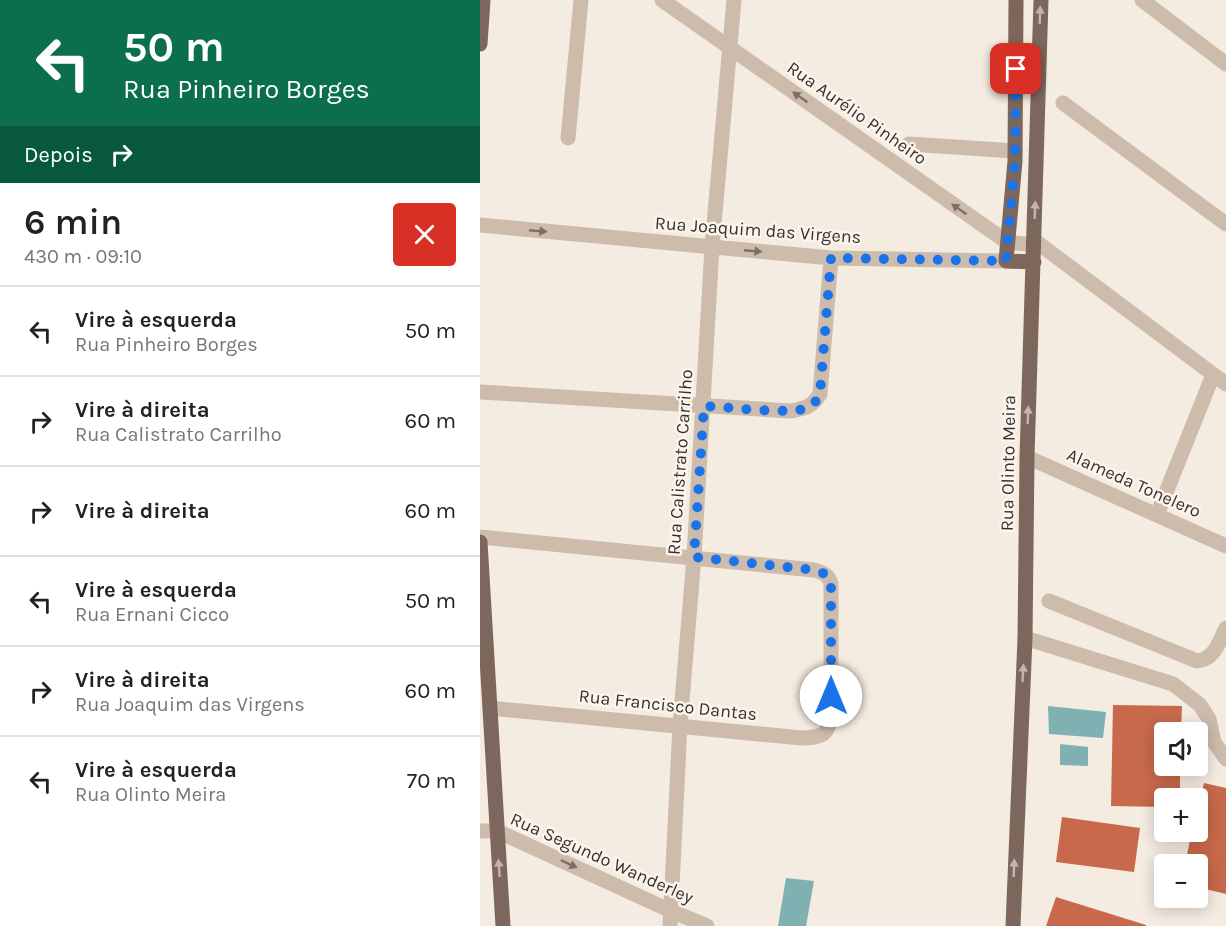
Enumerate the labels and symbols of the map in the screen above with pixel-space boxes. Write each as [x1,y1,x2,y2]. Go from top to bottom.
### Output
one-way arrow [1035,6,1045,25]
pin [990,43,1041,94]
street label: Rua Aurélio Pinheiro [783,56,931,170]
one-way arrow [792,91,808,103]
one-way arrow [1030,201,1040,220]
one-way arrow [952,203,968,215]
street label: Rua Joaquim das Virgens [654,212,862,248]
one-way arrow [529,226,548,236]
one-way arrow [744,246,763,256]
street label: Rua Calistrato Carrilho [663,368,697,556]
street label: Rua Olinto Meira [996,395,1020,531]
one-way arrow [1023,405,1033,424]
street label: Alameda Tonelero [1064,444,1204,522]
one-way arrow [1019,663,1028,682]
position arrow [799,664,863,728]
street label: Rua Francisco Dantas [578,685,758,725]
street label: Rua Segundo Wanderley [507,808,698,909]
one-way arrow [494,858,504,877]
one-way arrow [1010,858,1019,877]
one-way arrow [560,860,577,869]

